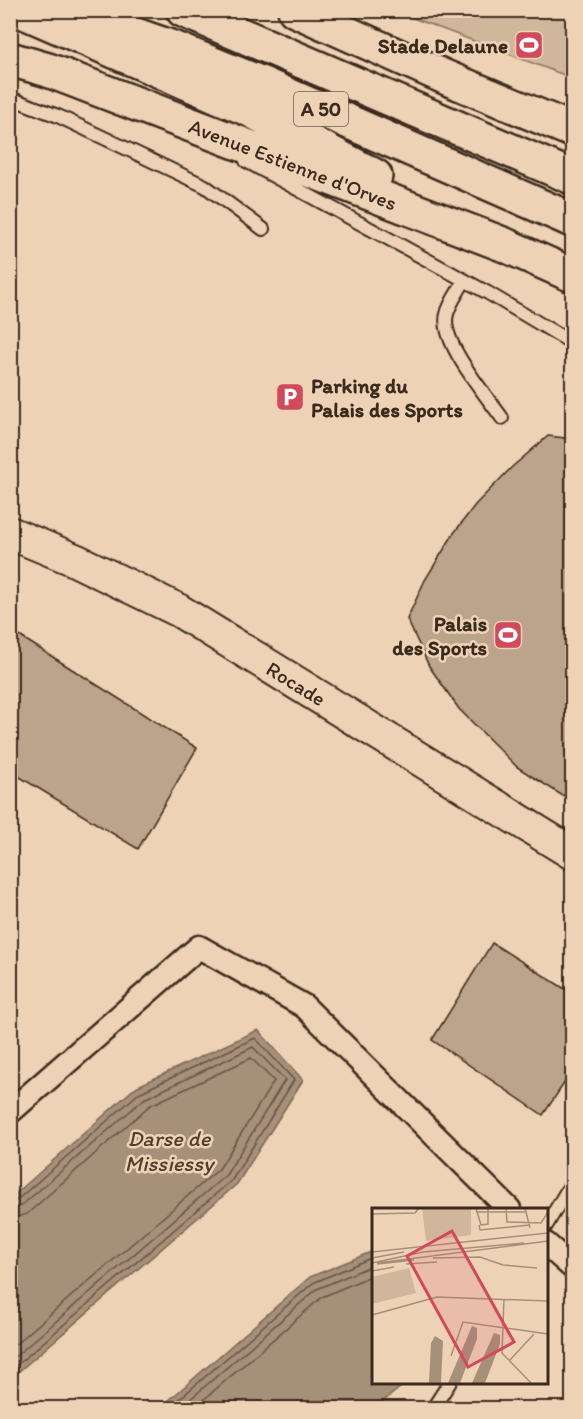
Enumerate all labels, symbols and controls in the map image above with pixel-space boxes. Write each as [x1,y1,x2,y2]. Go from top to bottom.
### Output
sports icon: Stade Delaune [513,29,545,61]
place label: Stade Delaune [378,33,508,58]
road number: A 50 [294,92,348,126]
street label: Avenue Estienne d'Orves [186,113,401,215]
place label: Parking du Palais des Sports [311,373,463,423]
parking icon: Parking du Palais des Sports [274,381,306,413]
place label: Palais des Sports [392,611,487,661]
sports icon: Palais des Sports [492,619,524,651]
street label: Rocade [262,655,331,711]
water label: Darse de Missiessy [125,1125,216,1177]
inset map [372,1208,547,1383]

